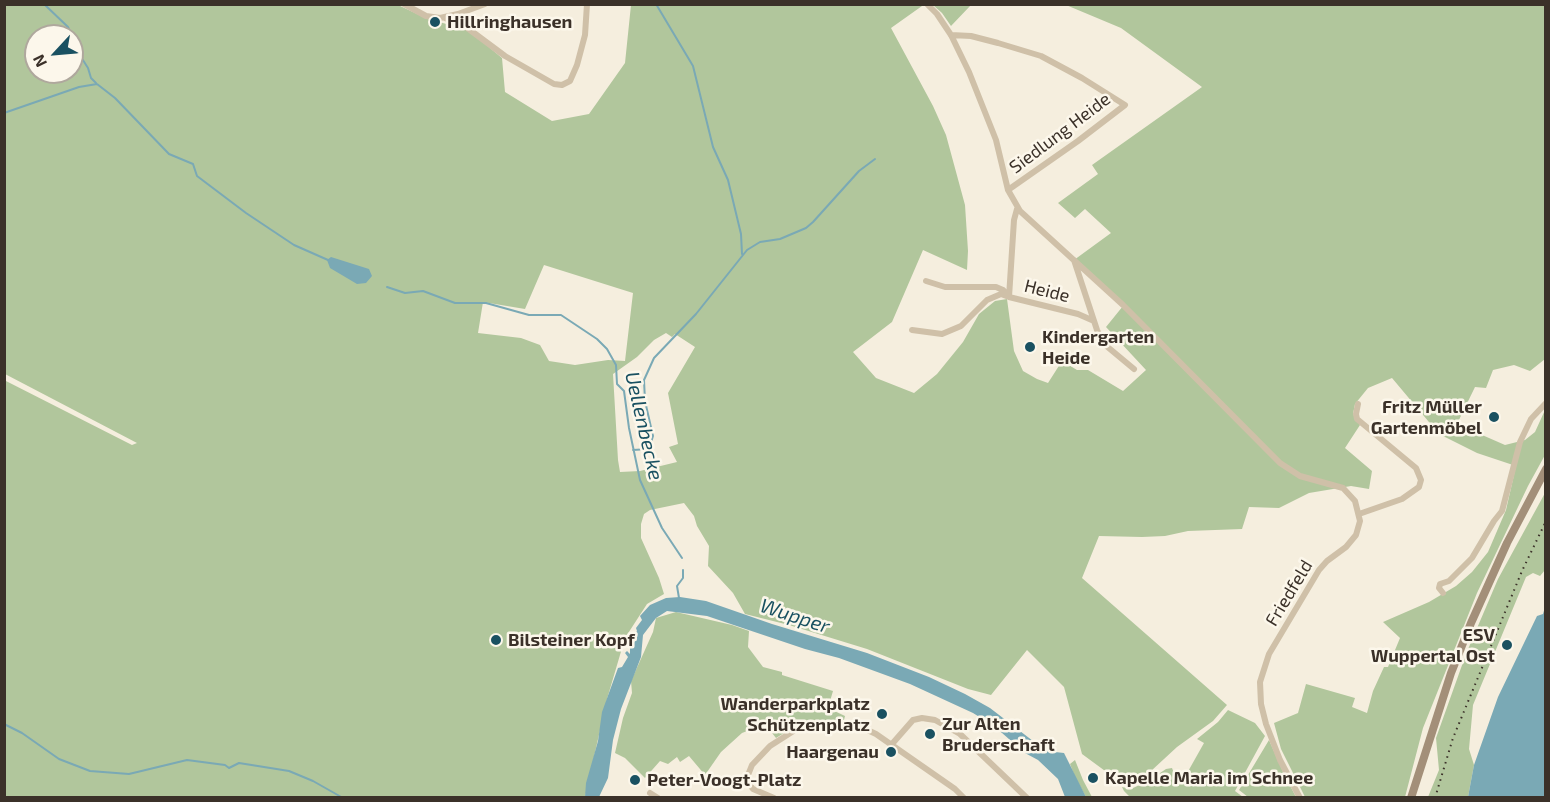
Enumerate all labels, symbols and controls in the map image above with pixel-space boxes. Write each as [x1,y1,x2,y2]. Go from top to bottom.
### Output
place label: Hillringhausen [447,11,572,33]
marker: Hillringhausen [428,15,442,29]
north arrow [24,24,84,84]
text: N [28,52,50,71]
street label: Siedlung Heide [1005,88,1115,178]
street label: Heide [1022,275,1072,307]
place label: Kindergarten Heide [1042,326,1154,368]
marker: Kindergarten Heide [1023,340,1037,354]
water label: Uellenbecke [620,369,668,483]
place label: Fritz Müller Gartenmöbel [1371,396,1482,438]
marker: Fritz Müller Gartenmöbel [1487,410,1501,424]
street label: Friedfeld [1261,556,1317,630]
water label: Wupper [757,594,833,638]
place label: ESV Wuppertal Ost [1371,624,1495,666]
place label: Bilsteiner Kopf [508,629,635,651]
marker: Bilsteiner Kopf [489,633,503,647]
marker: ESV Wuppertal Ost [1500,638,1514,652]
place label: Wanderparkplatz Schützenplatz [720,693,870,736]
marker: Wanderparkplatz Schützenplatz [875,707,889,721]
place label: Zur Alten Bruderschaft [942,713,1055,756]
marker: Zur Alten Bruderschaft [923,727,937,741]
place label: Haargenau [786,741,879,763]
marker: Haargenau [884,745,898,759]
place label: Kapelle Maria im Schnee [1105,767,1313,789]
place label: Peter-Voogt-Platz [647,769,802,791]
marker: Kapelle Maria im Schnee [1086,771,1100,785]
marker: Peter-Voogt-Platz [628,773,642,787]

